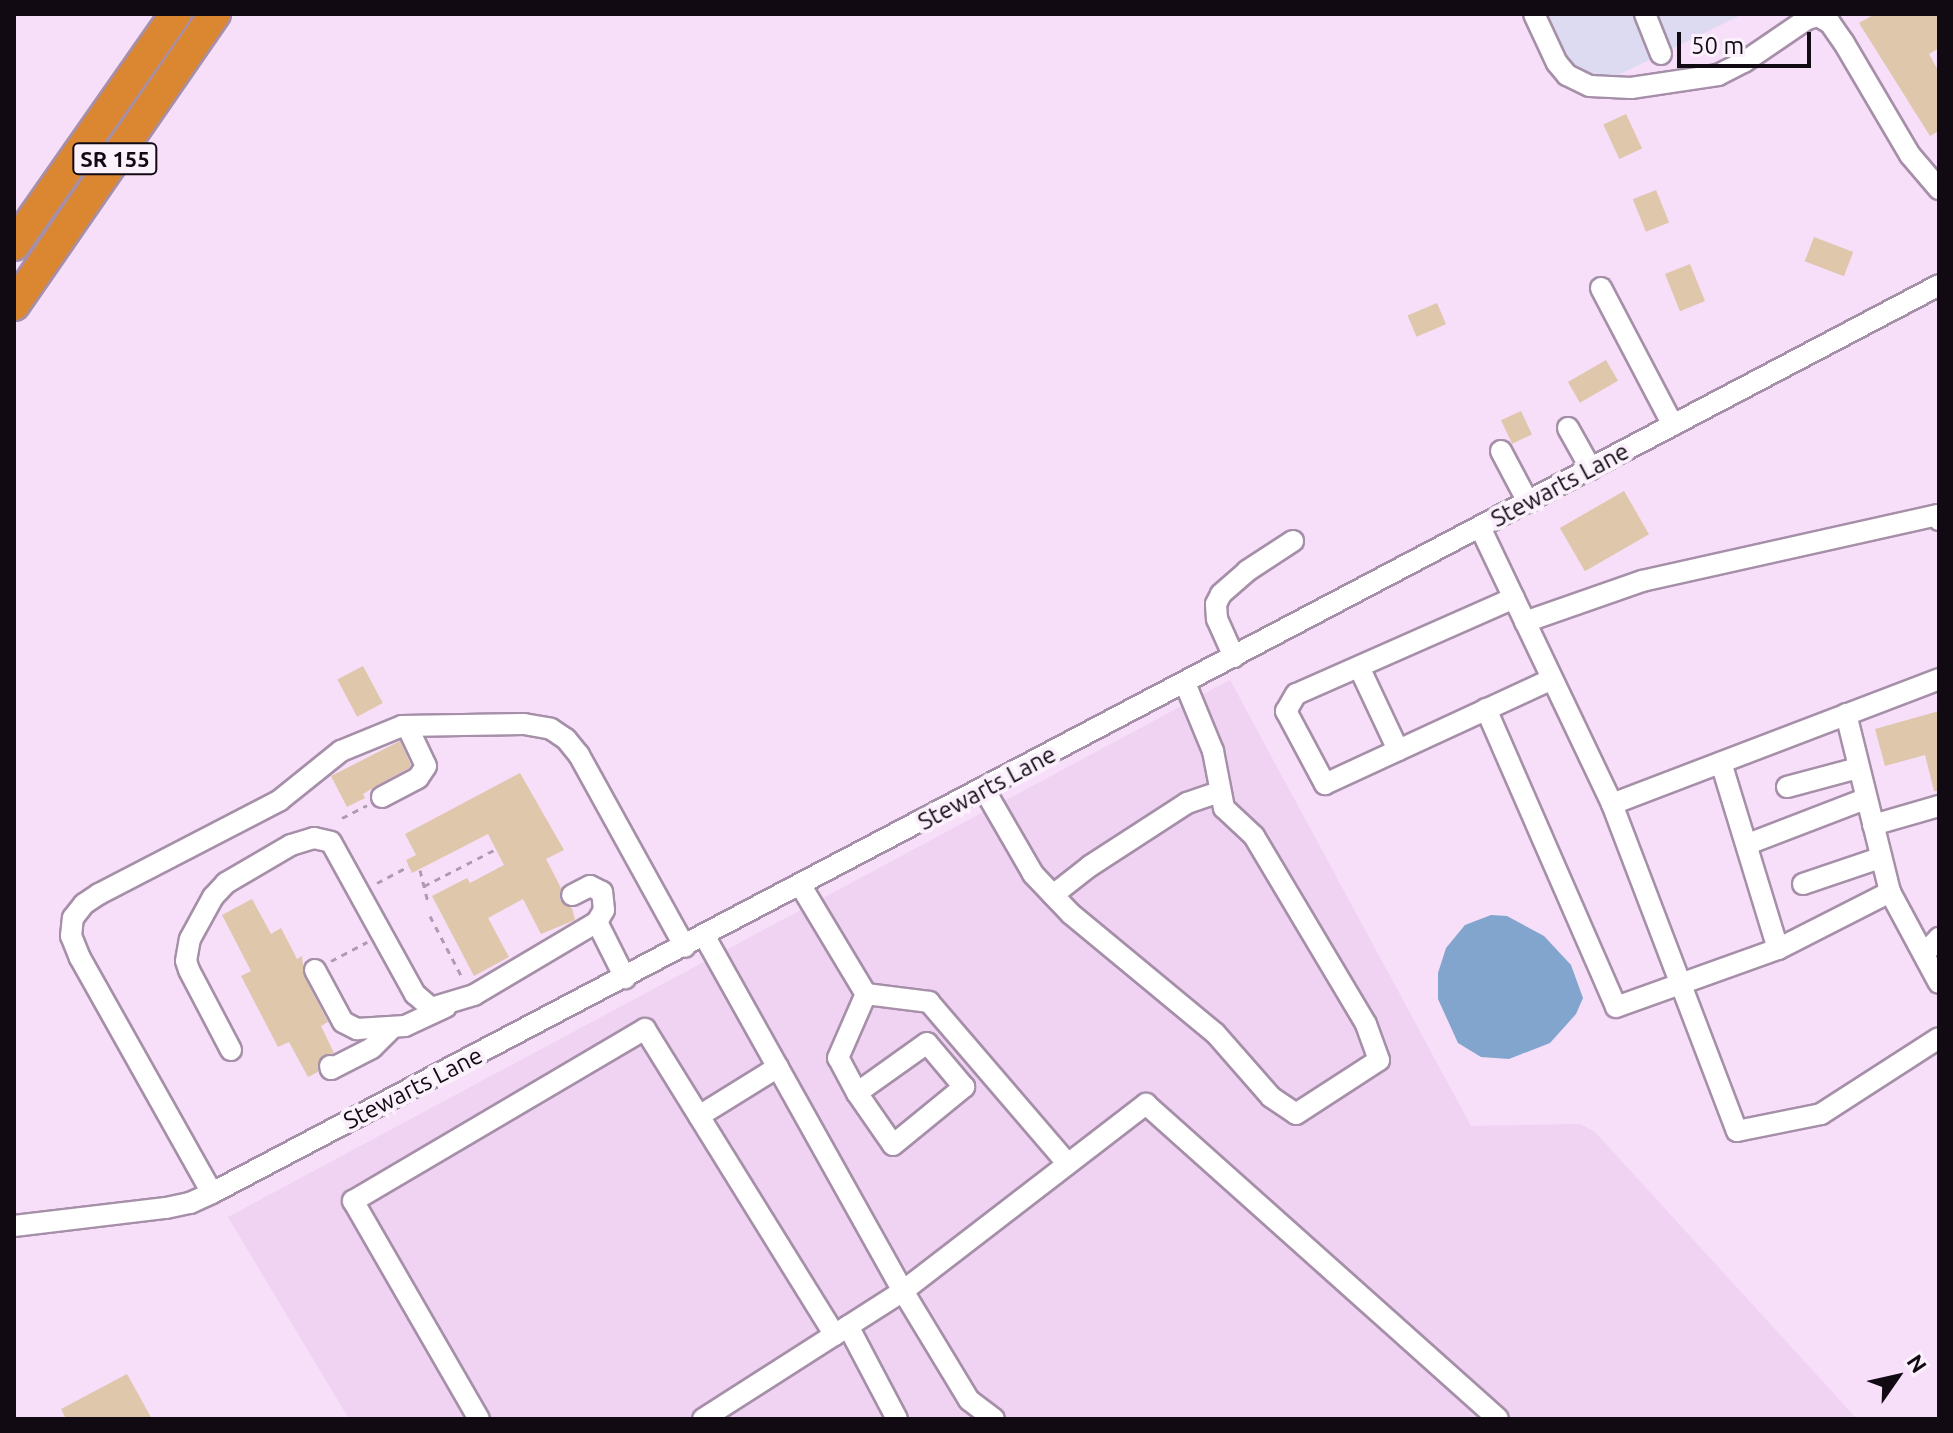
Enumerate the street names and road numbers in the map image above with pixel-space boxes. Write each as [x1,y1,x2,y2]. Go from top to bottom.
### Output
road number: SR 155 [71,141,159,177]
street label: Stewarts Lane [1486,437,1634,533]
street label: Stewarts Lane [913,740,1061,836]
street label: Stewarts Lane [339,1041,487,1135]

